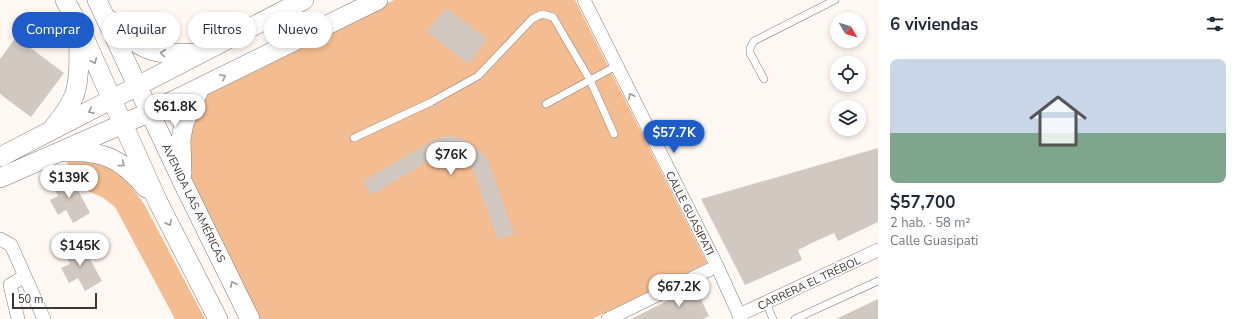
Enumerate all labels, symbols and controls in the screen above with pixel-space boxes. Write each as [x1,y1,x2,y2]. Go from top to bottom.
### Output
chip: Comprar [12,12,94,48]
chip: Alquilar [102,12,180,48]
chip: Filtros [188,12,256,48]
chip: Nuevo [264,12,332,48]
north arrow [830,12,866,48]
map controls [830,12,866,136]
text: 6 viviendas [890,13,978,36]
icon: filters [1204,13,1226,35]
one-way arrow [159,49,166,58]
button: locate [830,56,866,92]
one-way arrow [89,57,97,64]
one-way arrow [219,74,226,82]
icon: home [1022,85,1094,157]
one-way arrow [628,92,636,100]
pin: $61.8K [142,94,208,128]
text: $61.8K [153,98,197,116]
button: layers [830,100,866,136]
one-way arrow [88,106,95,114]
pin: $57.7K [641,120,707,154]
text: $57.7K [652,124,696,142]
street label: AVENIDA LAS AMÉRICAS [158,141,230,265]
pin: $76K [427,142,475,176]
text: $76K [435,146,467,164]
one-way arrow [118,160,125,167]
pin: $139K [41,165,97,199]
text: $139K [49,169,89,187]
street label: CALLE GUASIPATI [662,169,717,258]
text: $57,700 [890,191,955,214]
text: 2 hab. · 58 m² [890,214,970,232]
one-way arrow [164,219,172,227]
text: Calle Guasipati [890,232,978,250]
pin: $145K [52,233,108,267]
text: $145K [60,237,100,255]
street label: CARRERA EL TRÉBOL [755,252,863,314]
pin: $67.2K [646,274,712,308]
text: $67.2K [657,278,701,296]
one-way arrow [230,281,238,288]
scale bar [12,291,97,310]
text: 50 m [18,292,43,307]

